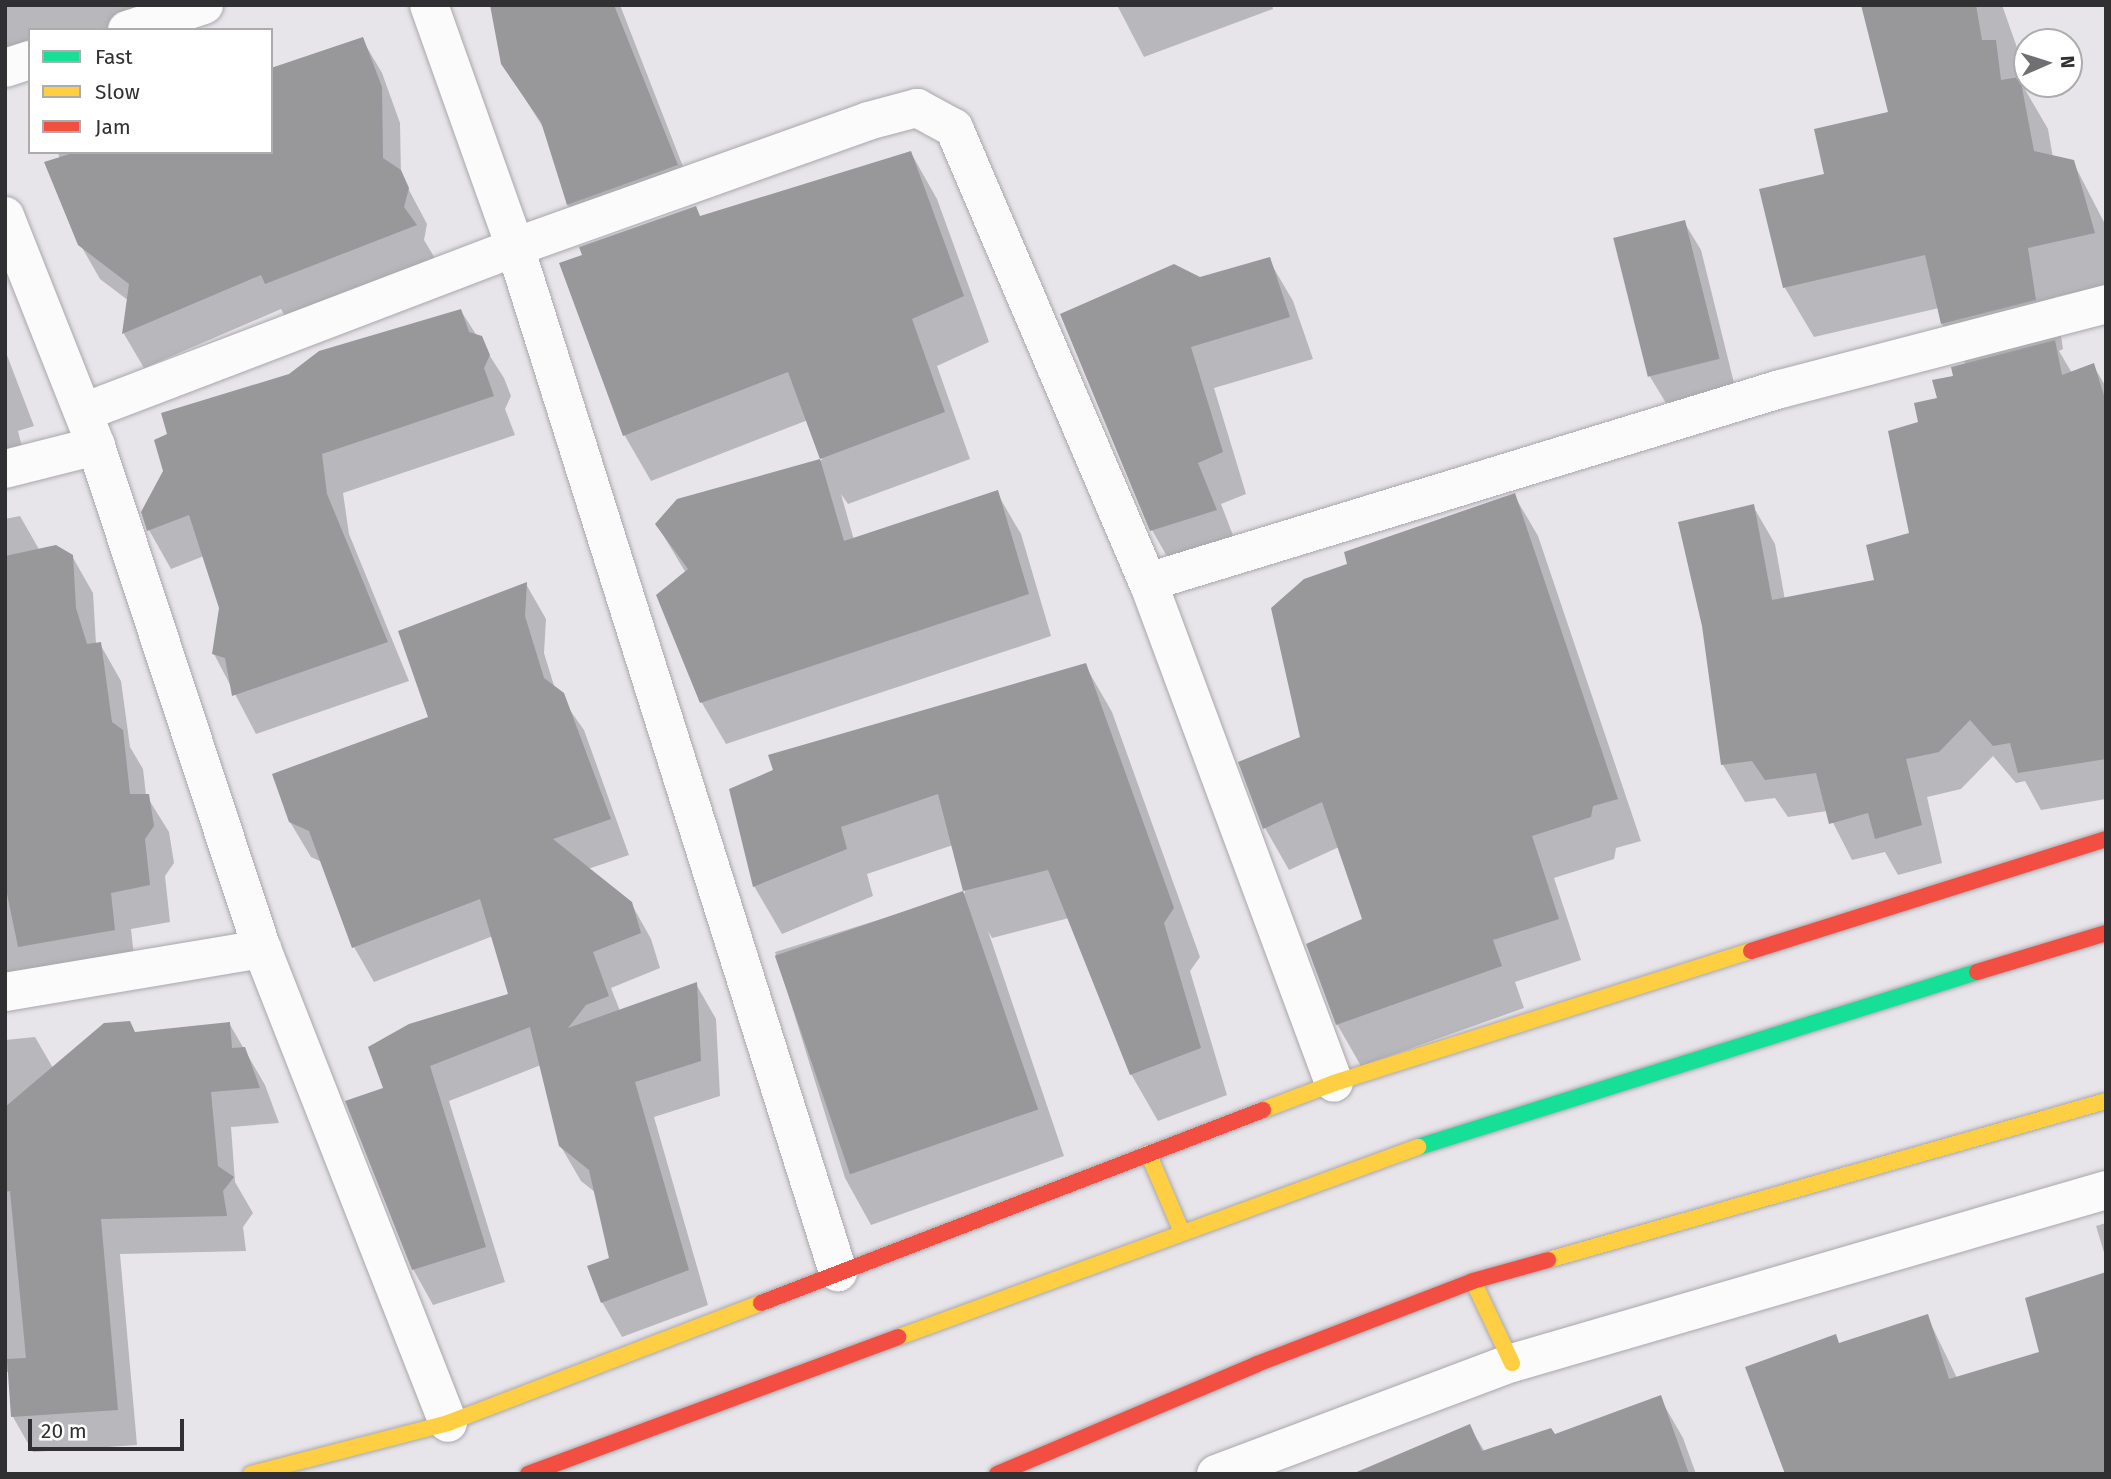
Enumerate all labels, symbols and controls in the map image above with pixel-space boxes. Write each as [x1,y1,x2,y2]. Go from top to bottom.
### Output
legend [28,28,273,154]
north arrow [2013,28,2083,98]
text: Fast [95,44,133,70]
text: N [2056,55,2079,69]
text: Slow [95,79,140,105]
text: Jam [95,114,131,140]
scale bar [32,1406,187,1450]
text: 20 m [41,1418,87,1444]

